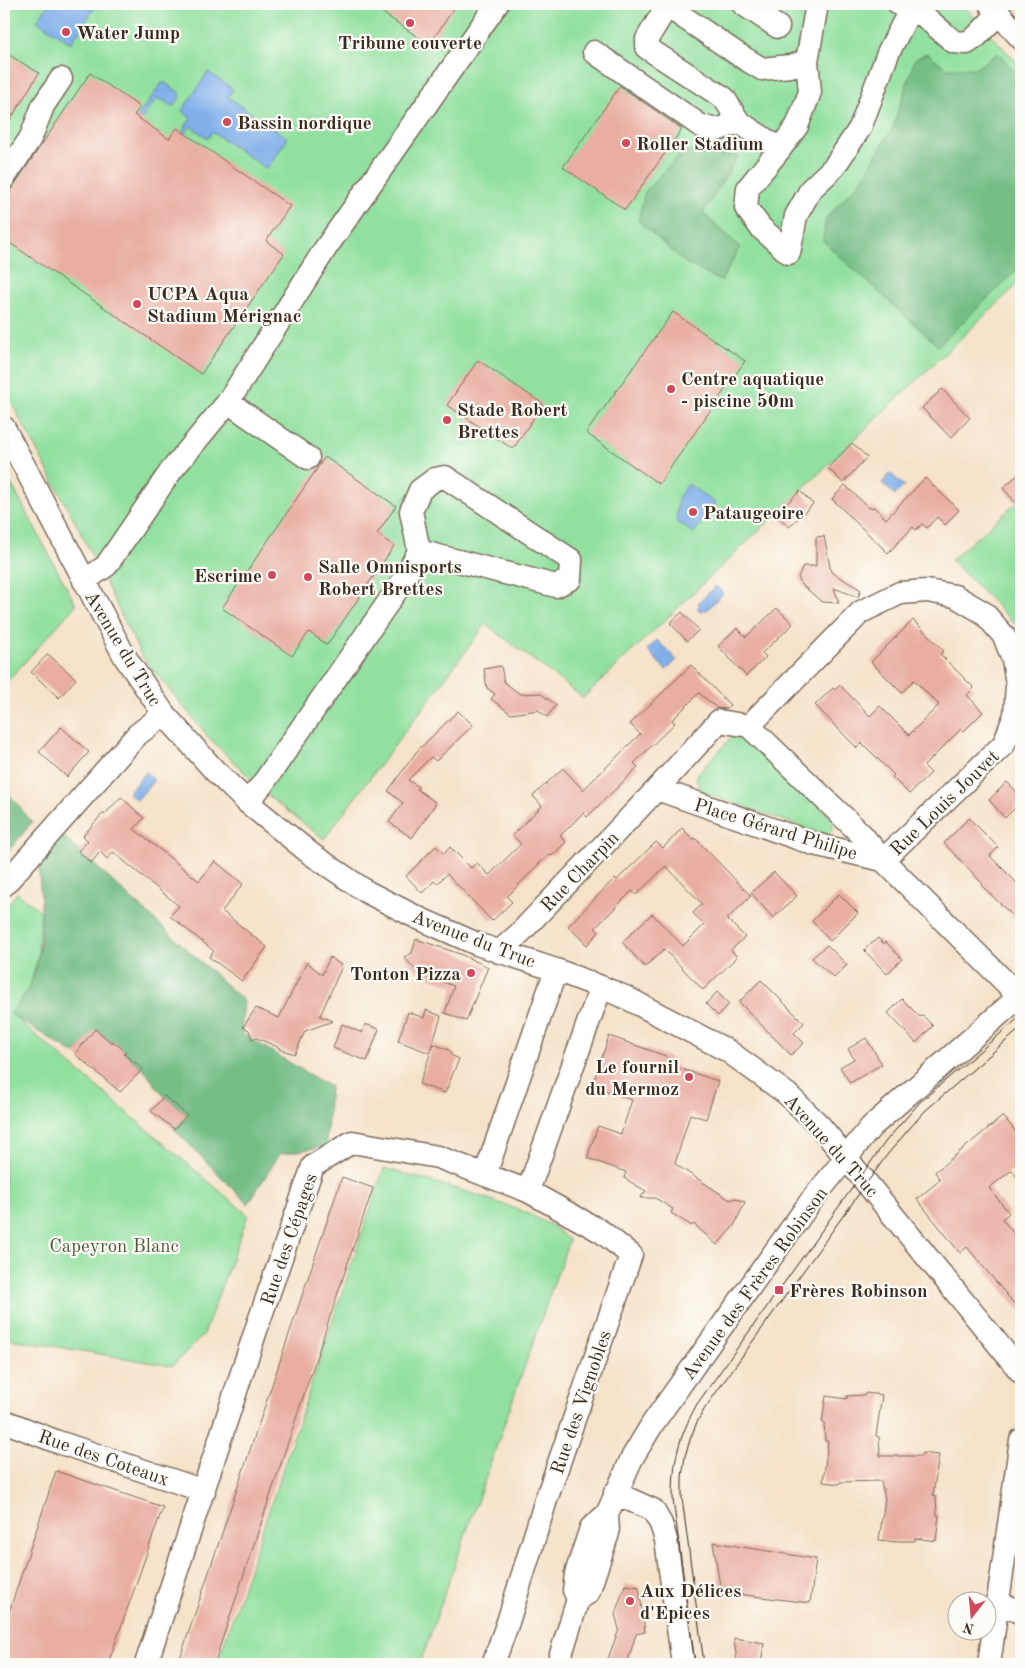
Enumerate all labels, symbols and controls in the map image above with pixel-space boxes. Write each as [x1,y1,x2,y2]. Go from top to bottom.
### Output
marker: Tribune couverte [404,17,416,29]
place label: Water Jump [76,25,180,44]
marker: Water Jump [60,26,72,38]
place label: Tribune couverte [338,35,482,54]
place label: Bassin nordique [237,115,372,134]
marker: Bassin nordique [221,116,233,128]
place label: Roller Stadium [636,136,764,155]
marker: Roller Stadium [620,137,632,149]
place label: UCPA Aqua Stadium Mérignac [147,286,302,327]
marker: UCPA Aqua Stadium Mérignac [131,298,143,310]
place label: Centre aquatique - piscine 50m [681,371,824,412]
marker: Centre aquatique - piscine 50m [665,383,677,395]
place label: Stade Robert Brettes [457,402,568,443]
marker: Stade Robert Brettes [441,414,453,426]
place label: Pataugeoire [703,505,804,524]
marker: Pataugeoire [687,506,699,518]
place label: Salle Omnisports Robert Brettes [318,559,462,600]
place label: Escrime [194,568,262,587]
marker: Escrime [266,569,278,581]
marker: Salle Omnisports Robert Brettes [302,571,314,583]
street label: Avenue du Truc [80,588,164,710]
street label: Rue Louis Jouvet [888,747,1004,860]
street label: Place Gérard Philipe [691,797,859,864]
street label: Rue Charpin [538,829,624,916]
street label: Avenue du Truc [409,908,538,973]
place label: Tonton Pizza [350,966,461,985]
marker: Tonton Pizza [465,967,477,979]
place label: Le fournil du Mermoz [585,1059,679,1100]
marker: Le fournil du Mermoz [683,1071,695,1083]
street label: Avenue du Truc [779,1092,881,1202]
street label: Rue des Cépages [259,1171,322,1308]
street label: Avenue des Frères Robinson [680,1184,832,1384]
park label: Capeyron Blanc [49,1238,179,1257]
place label: Frères Robinson [789,1283,928,1302]
marker: Frères Robinson [773,1284,785,1296]
street label: Rue des Vignobles [549,1328,616,1477]
street label: Rue des Coteaux [35,1428,171,1491]
place label: Aux Délices d'Epices [640,1583,741,1624]
north arrow [948,1590,998,1640]
marker: Aux Délices d'Epices [624,1595,636,1607]
text: N [961,1619,976,1636]

